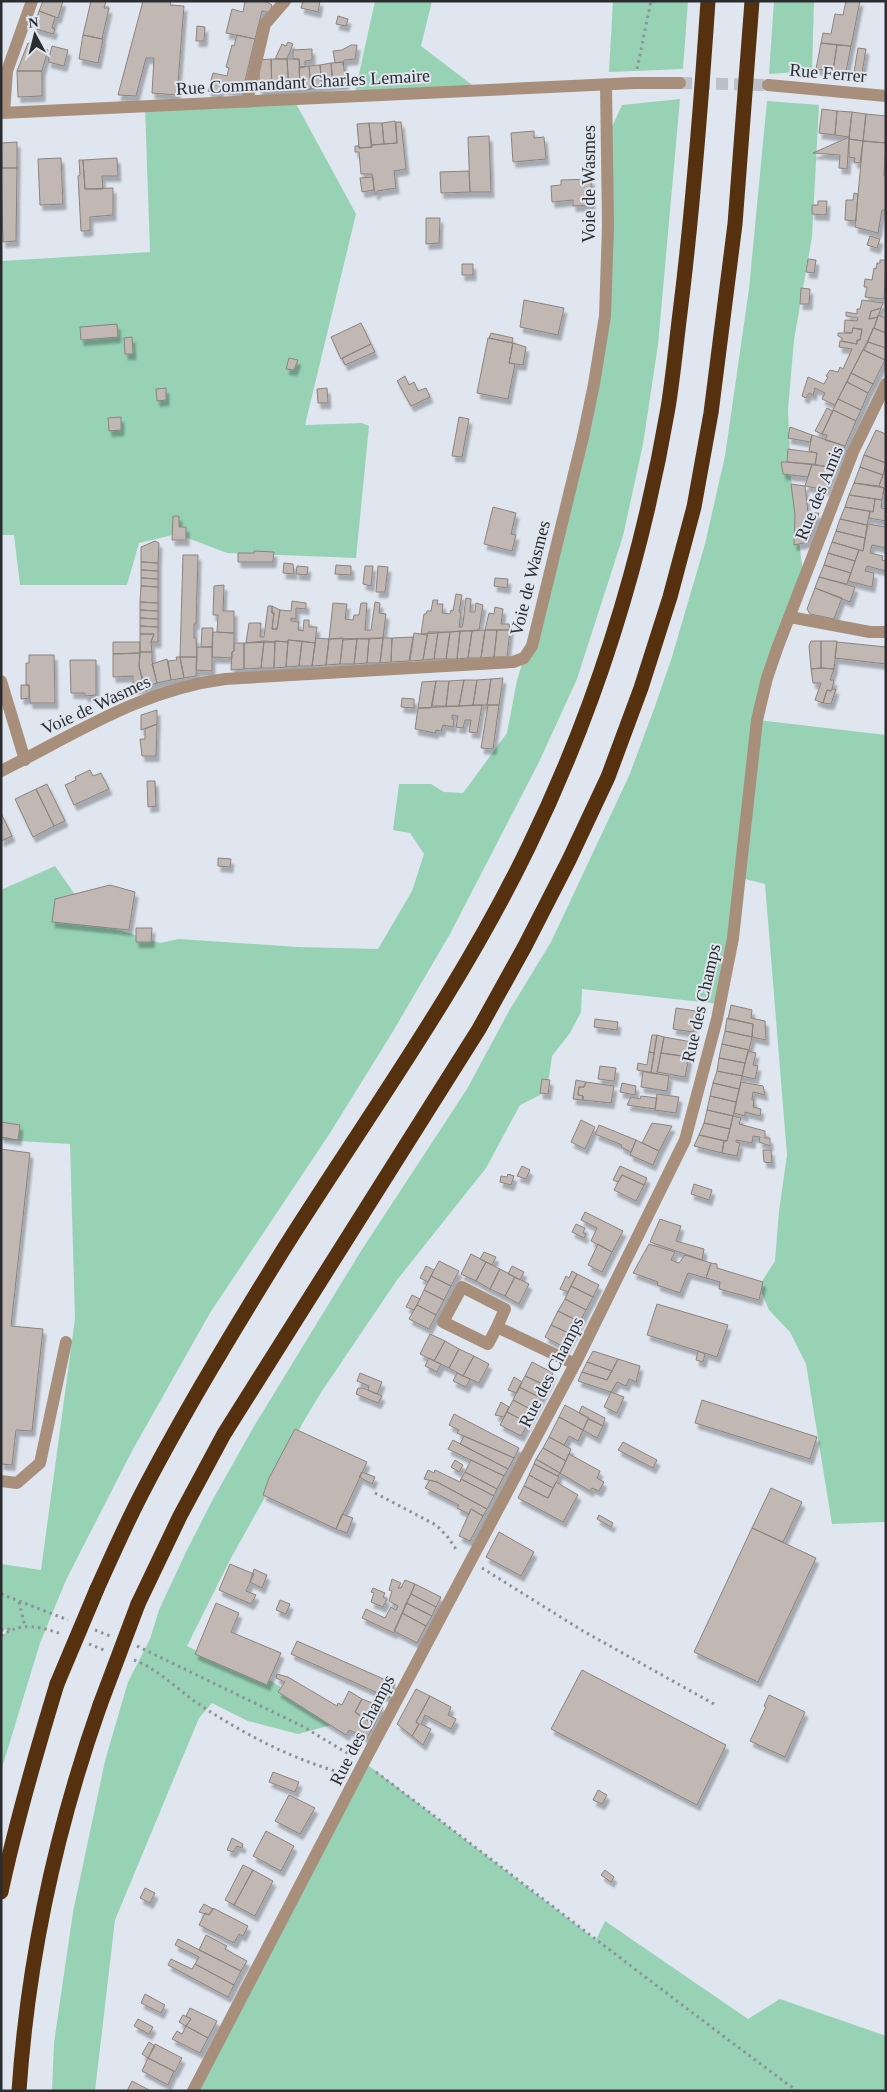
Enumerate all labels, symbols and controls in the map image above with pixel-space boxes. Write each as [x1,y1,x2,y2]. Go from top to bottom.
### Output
north arrow [10,10,60,60]
text: N [28,15,39,31]
street label: Rue Ferrer [789,60,867,86]
street label: Rue Commandant Charles Lemaire [175,65,431,99]
street label: Voie de Wasmes [579,125,599,243]
street label: Rue des Amis [791,443,847,543]
street label: Voie de Wasmes [506,518,554,638]
street label: Voie de Wasmes [38,671,154,739]
street label: Rue des Champs [678,942,724,1064]
street label: Rue des Champs [515,1314,587,1430]
street label: Rue des Champs [326,1672,398,1788]

